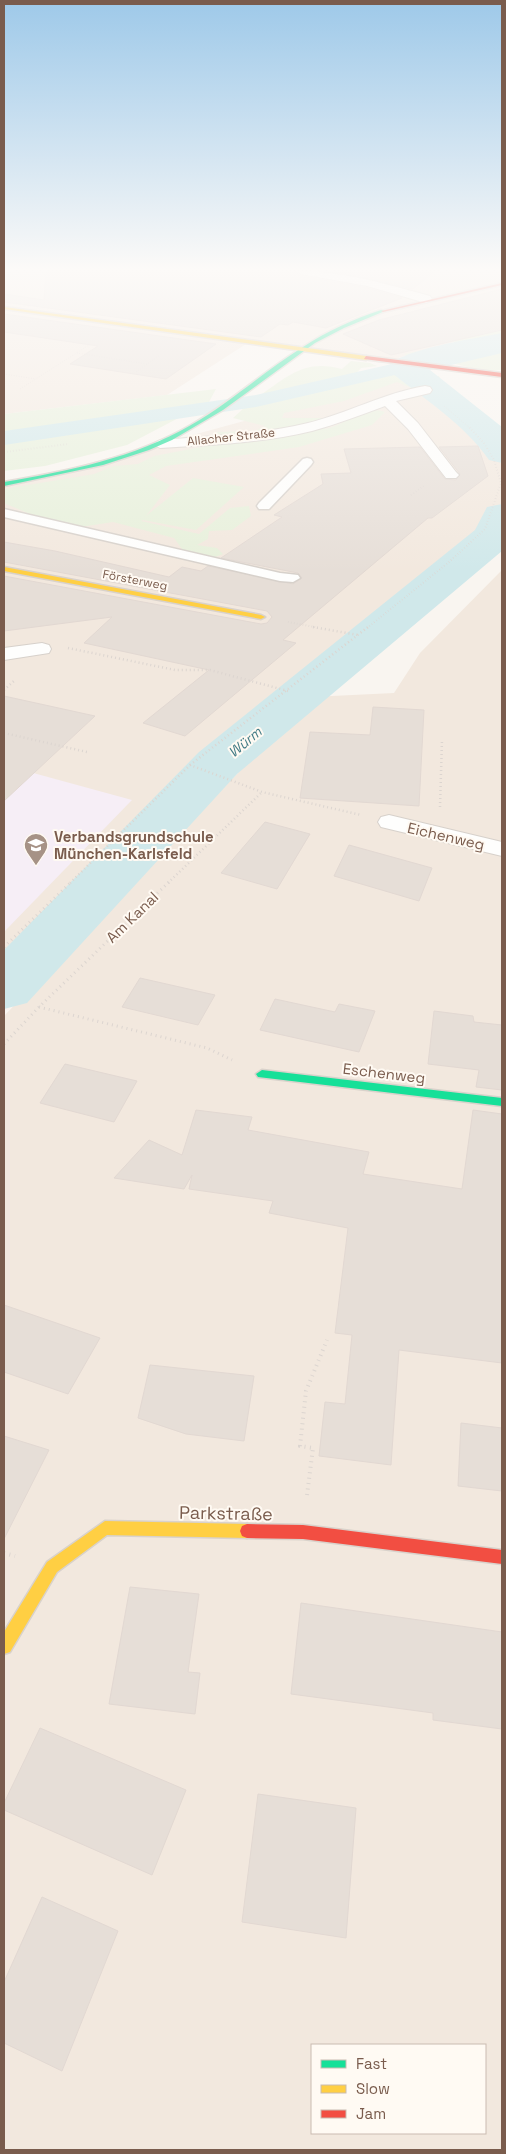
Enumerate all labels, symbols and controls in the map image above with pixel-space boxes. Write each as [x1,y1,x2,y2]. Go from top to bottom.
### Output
street label: Allacher Straße [186,424,276,450]
street label: Försterweg [101,566,169,594]
water label: Würm [225,722,266,761]
street label: Eichenweg [406,818,486,854]
place label: Verbandsgrundschule München-Karlsfeld [54,827,214,863]
school or university icon: Verbandsgrundschule München-Karlsfeld [23,832,49,866]
street label: Am Kanal [102,887,162,947]
street label: Eschenweg [342,1059,426,1087]
street label: Parkstraße [179,1501,273,1525]
legend [311,2044,486,2134]
text: Fast [356,2054,387,2073]
text: Slow [356,2079,390,2098]
text: Jam [356,2104,386,2123]

